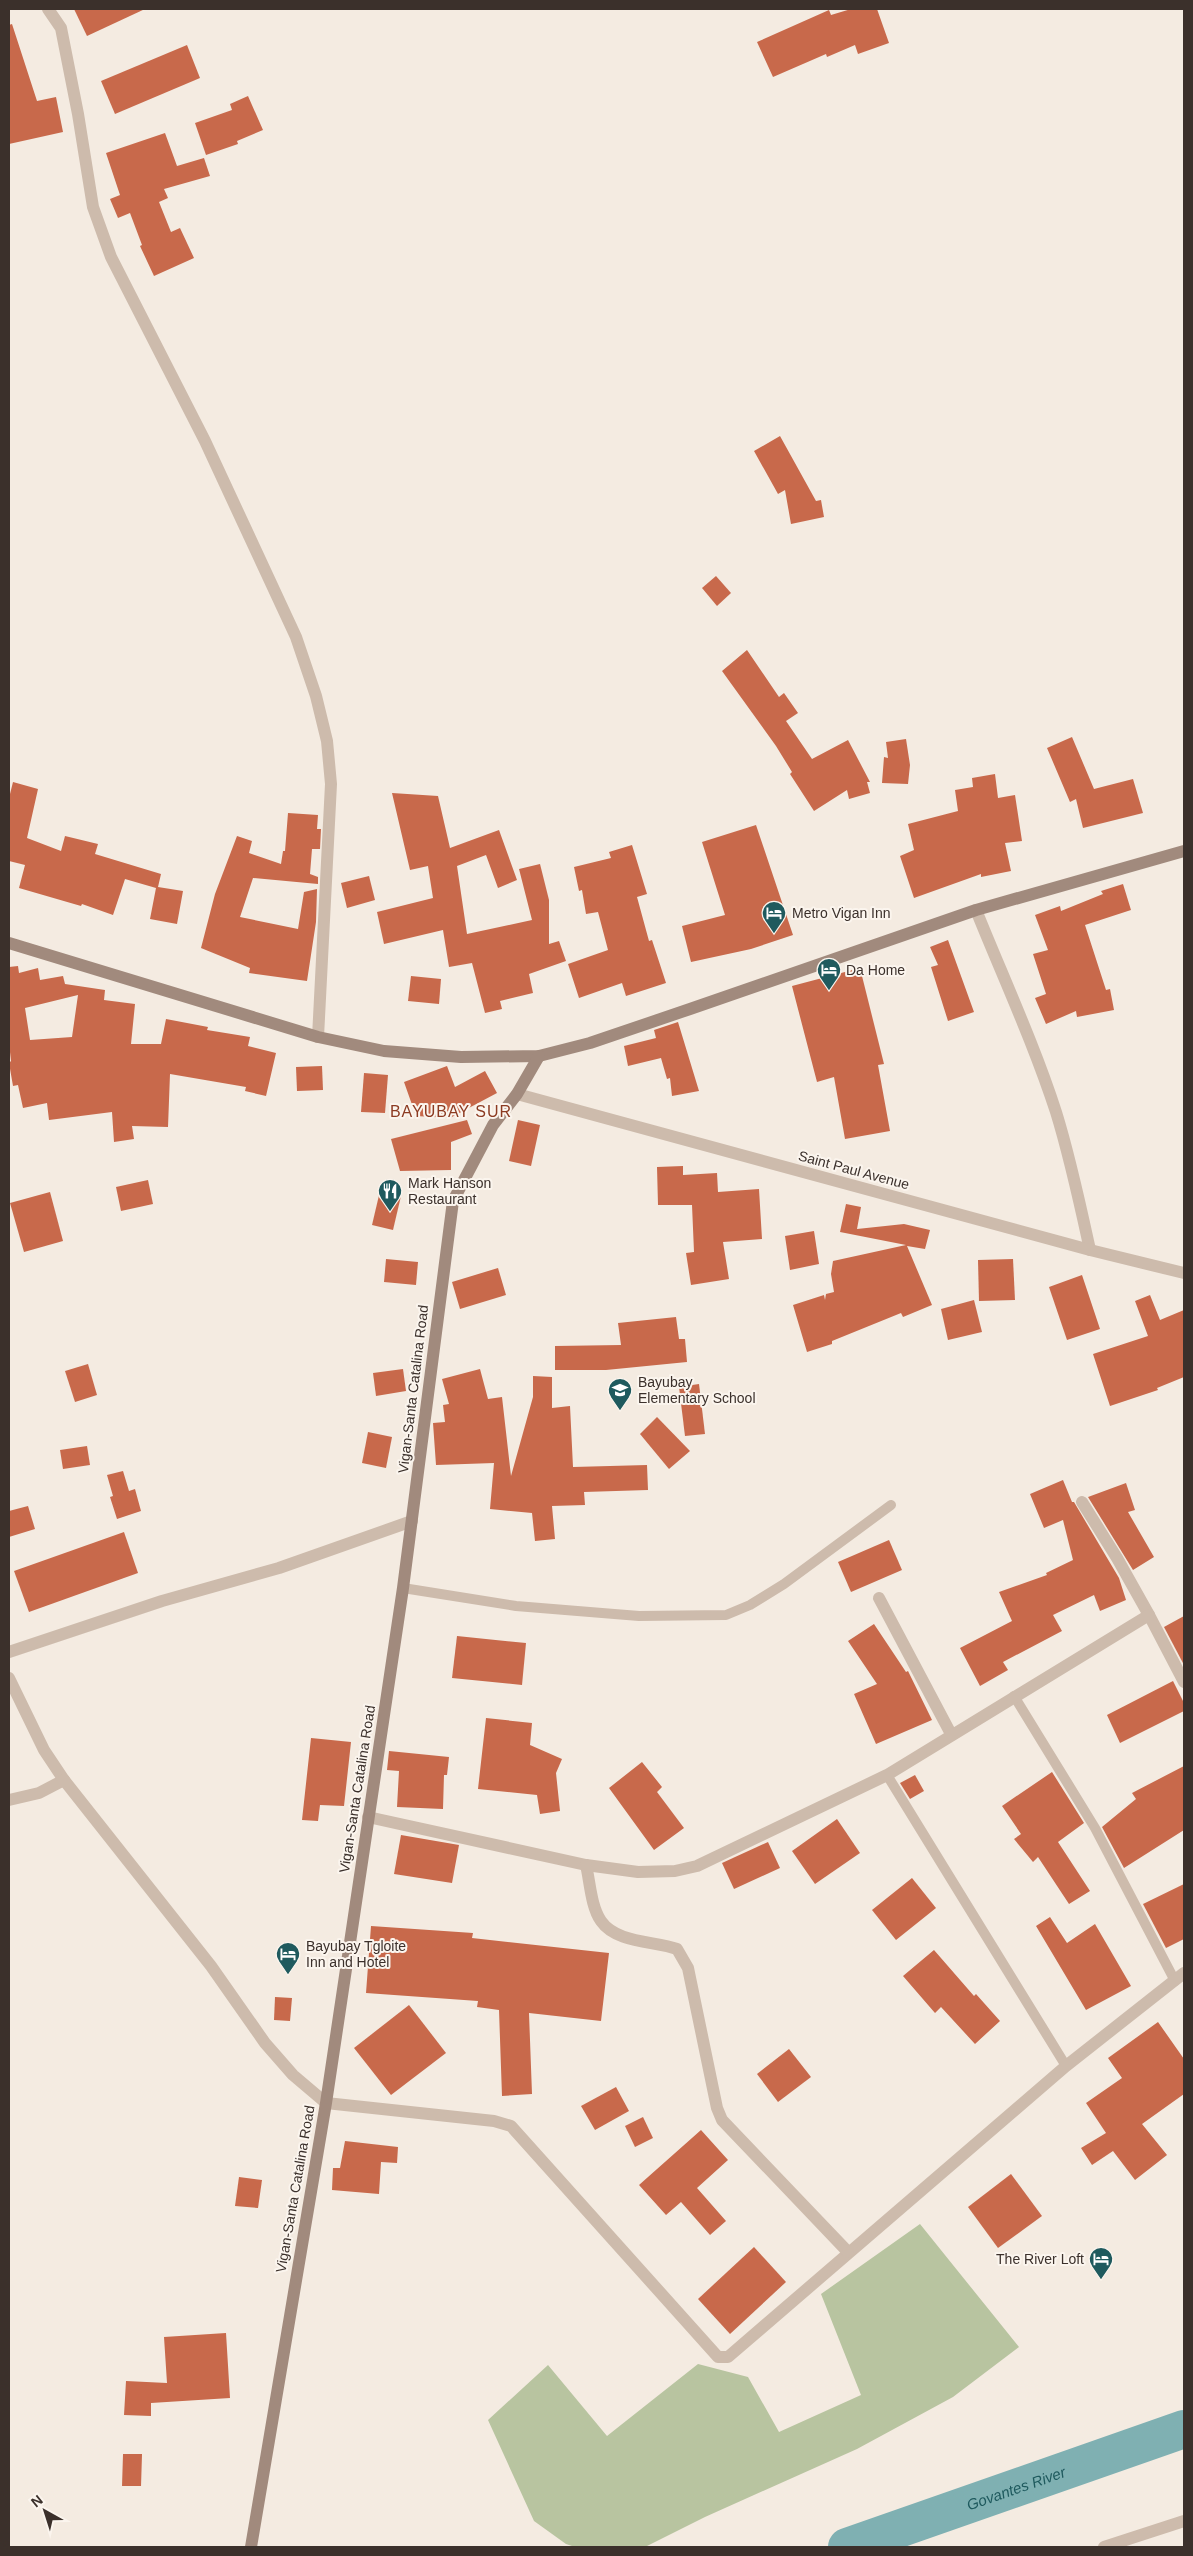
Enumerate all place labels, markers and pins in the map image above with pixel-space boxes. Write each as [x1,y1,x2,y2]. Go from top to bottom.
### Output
hotel icon: Metro Vigan Inn [761,900,787,934]
place label: Metro Vigan Inn [792,905,891,921]
hotel icon: Da Home [816,957,842,991]
place label: Da Home [846,962,905,978]
place label: Mark Hanson Restaurant [408,1175,491,1207]
restaurant icon: Mark Hanson Restaurant [377,1178,403,1212]
place label: Bayubay Elementary School [638,1374,756,1406]
school or university icon: Bayubay Elementary School [607,1377,633,1411]
place label: Bayubay Tgloite Inn and Hotel [306,1938,406,1970]
hotel icon: Bayubay Tgloite Inn and Hotel [275,1941,301,1975]
hotel icon: The River Loft [1088,2246,1114,2280]
place label: The River Loft [996,2251,1084,2267]

